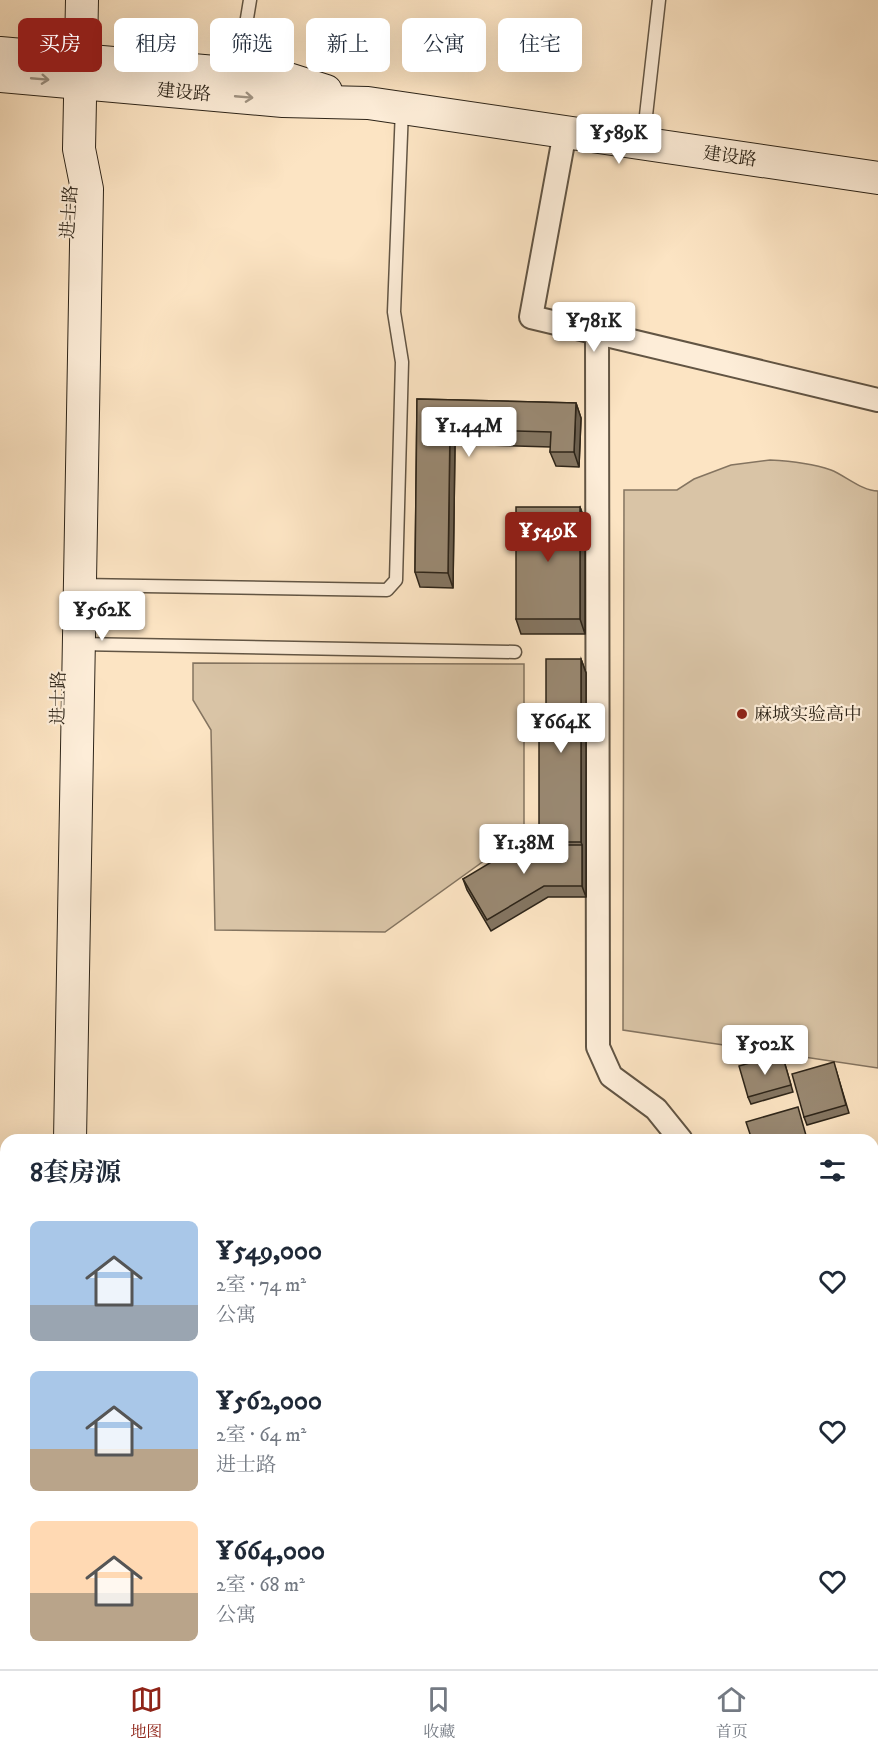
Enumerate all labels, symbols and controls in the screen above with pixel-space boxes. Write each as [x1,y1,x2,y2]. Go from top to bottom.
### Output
chip: 买房 [18,18,102,72]
chip: 租房 [114,18,198,72]
chip: 筛选 [210,18,294,72]
chip: 新上 [306,18,390,72]
chip: 公寓 [402,18,486,72]
chip: 住宅 [498,18,582,72]
one-way arrow [30,74,50,85]
street label: 建设路 [156,80,212,106]
one-way arrow [233,92,253,103]
pin: ¥589K [577,114,661,165]
text: ¥589K [590,121,648,146]
street label: 建设路 [702,142,758,172]
street label: 进士路 [57,184,83,240]
pin: ¥781K [552,302,636,353]
text: ¥781K [566,309,622,334]
pin: ¥1.44M [420,407,518,458]
text: ¥1.44M [435,414,503,439]
pin: ¥549K [506,512,590,563]
text: ¥549K [519,519,577,544]
pin: ¥562K [60,591,144,642]
text: ¥562K [73,598,131,623]
street label: 进士路 [48,671,70,725]
pin: ¥664K [519,703,603,754]
place label: 麻城实验高中 [754,704,862,726]
marker: 麻城实验高中 [735,707,749,721]
text: ¥664K [531,710,591,735]
pin: ¥1.38M [475,824,573,875]
text: ¥1.38M [493,831,555,856]
pin: ¥502K [723,1025,807,1076]
text: ¥502K [736,1032,794,1057]
icon: filters [816,1154,849,1187]
text: 8套房源 [30,1157,121,1190]
text: ¥549,000 [216,1235,322,1268]
icon: home [78,1245,150,1317]
icon: heart [816,1265,849,1298]
text: 2室 · 74 m² [216,1273,306,1298]
text: 公寓 [216,1303,256,1328]
text: ¥562,000 [216,1385,322,1418]
icon: home [78,1395,150,1467]
icon: heart [816,1415,849,1448]
text: 2室 · 64 m² [216,1423,306,1448]
text: 进士路 [216,1453,276,1478]
text: ¥664,000 [216,1535,325,1568]
icon: home [78,1545,150,1617]
icon: heart [816,1565,849,1598]
text: 2室 · 68 m² [216,1573,305,1598]
text: 公寓 [216,1603,256,1628]
tab: 地图 [130,1683,163,1742]
tab: 收藏 [422,1683,455,1742]
tab: 首页 [715,1683,748,1742]

